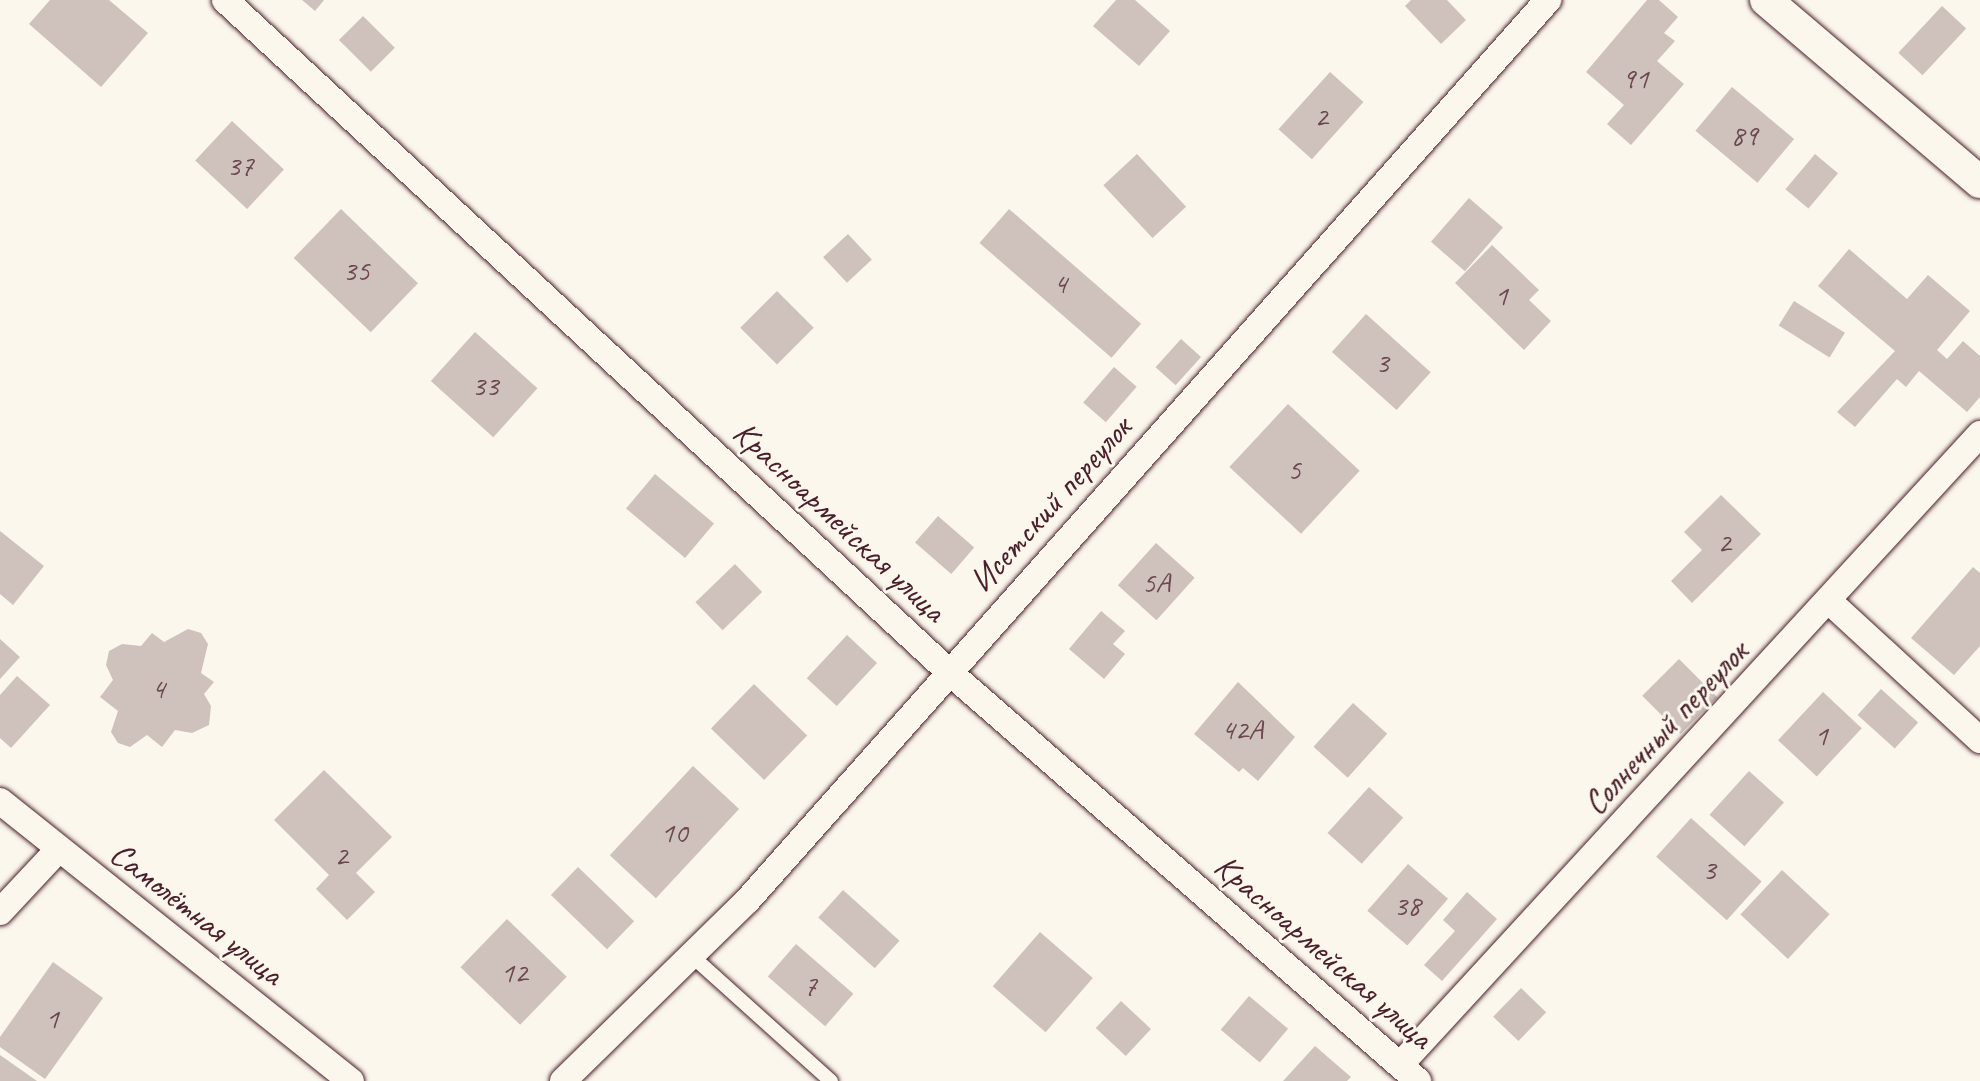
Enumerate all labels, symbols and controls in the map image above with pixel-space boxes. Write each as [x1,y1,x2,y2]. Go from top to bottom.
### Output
house number: 91 [1622,60,1648,96]
house number: 2 [1314,98,1328,134]
house number: 89 [1731,117,1757,153]
house number: 37 [227,147,253,183]
house number: 35 [343,252,369,288]
house number: 4 [1053,265,1067,301]
house number: 1 [1494,277,1508,313]
house number: 3 [1375,344,1389,380]
house number: 33 [472,367,498,403]
street label: Исетский переулок [960,408,1140,600]
street label: Красноармейская улица [724,411,956,631]
house number: 5 [1287,451,1301,487]
house number: 2 [1717,524,1731,560]
house number: 5А [1142,564,1170,600]
street label: Солнечный переулок [1574,631,1756,823]
house number: 4 [151,670,165,706]
house number: 42А [1221,711,1263,747]
house number: 1 [1814,717,1828,753]
house number: 10 [661,814,687,850]
street label: Самолётная улица [101,832,293,994]
house number: 2 [334,837,348,873]
street label: Красноармейская улица [1206,844,1442,1058]
house number: 3 [1702,851,1716,887]
house number: 38 [1394,887,1420,923]
house number: 12 [501,954,527,990]
house number: 7 [803,967,817,1003]
house number: 1 [45,1000,59,1036]

